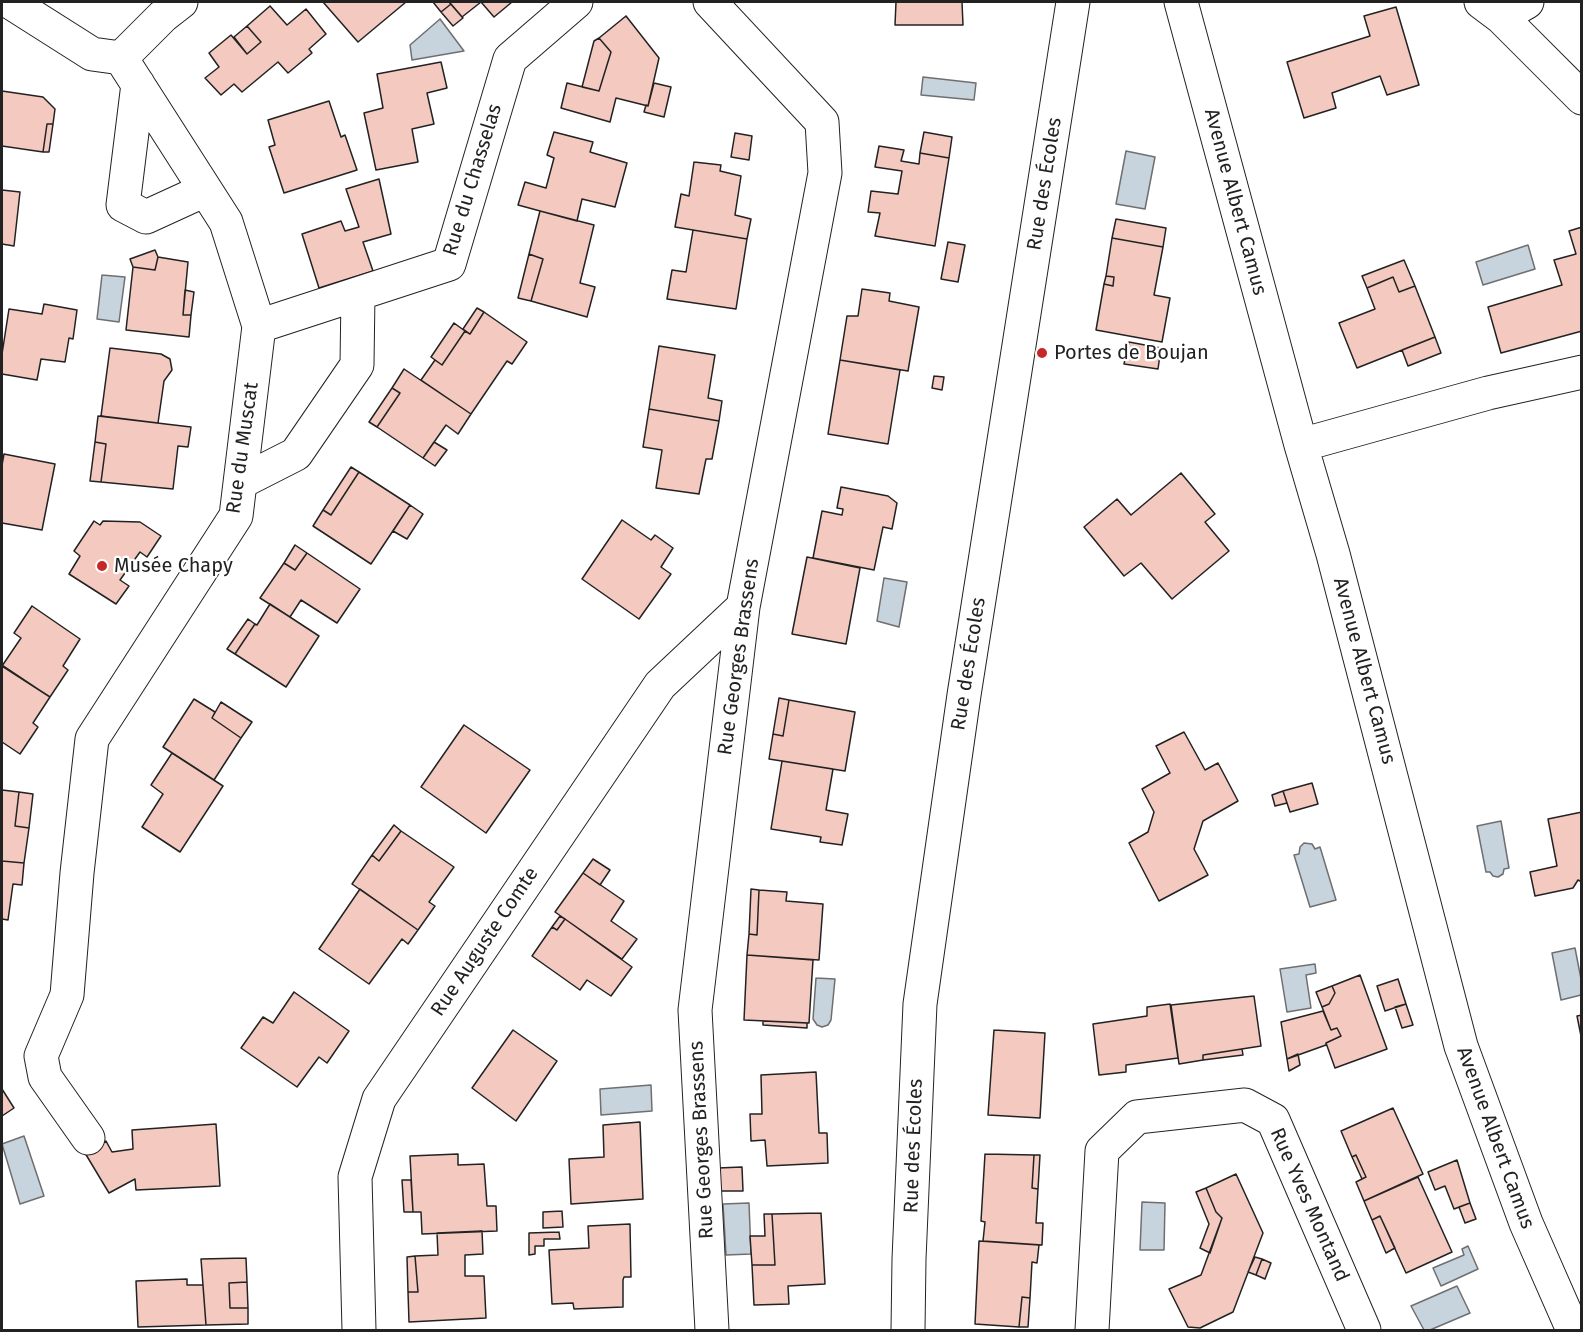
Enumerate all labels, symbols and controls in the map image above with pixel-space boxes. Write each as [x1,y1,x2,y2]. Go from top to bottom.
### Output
street label: Rue du Chasselas [439,101,507,259]
street label: Avenue Albert Camus [1199,106,1271,298]
street label: Rue des Écoles [1023,116,1067,252]
place label: Portes de Boujan [1054,341,1209,365]
marker: Portes de Boujan [1035,346,1049,360]
street label: Rue du Muscat [222,381,264,515]
place label: Musée Chapy [114,554,233,578]
street label: Rue Georges Brassens [713,557,765,757]
marker: Musée Chapy [95,559,109,573]
street label: Avenue Albert Camus [1328,575,1400,767]
street label: Rue des Écoles [947,596,991,732]
street label: Rue Auguste Comte [426,863,544,1021]
street label: Rue Georges Brassens [685,1040,719,1240]
street label: Avenue Albert Camus [1451,1044,1539,1232]
street label: Rue des Écoles [900,1078,928,1214]
street label: Rue Yves Montand [1264,1124,1354,1286]

